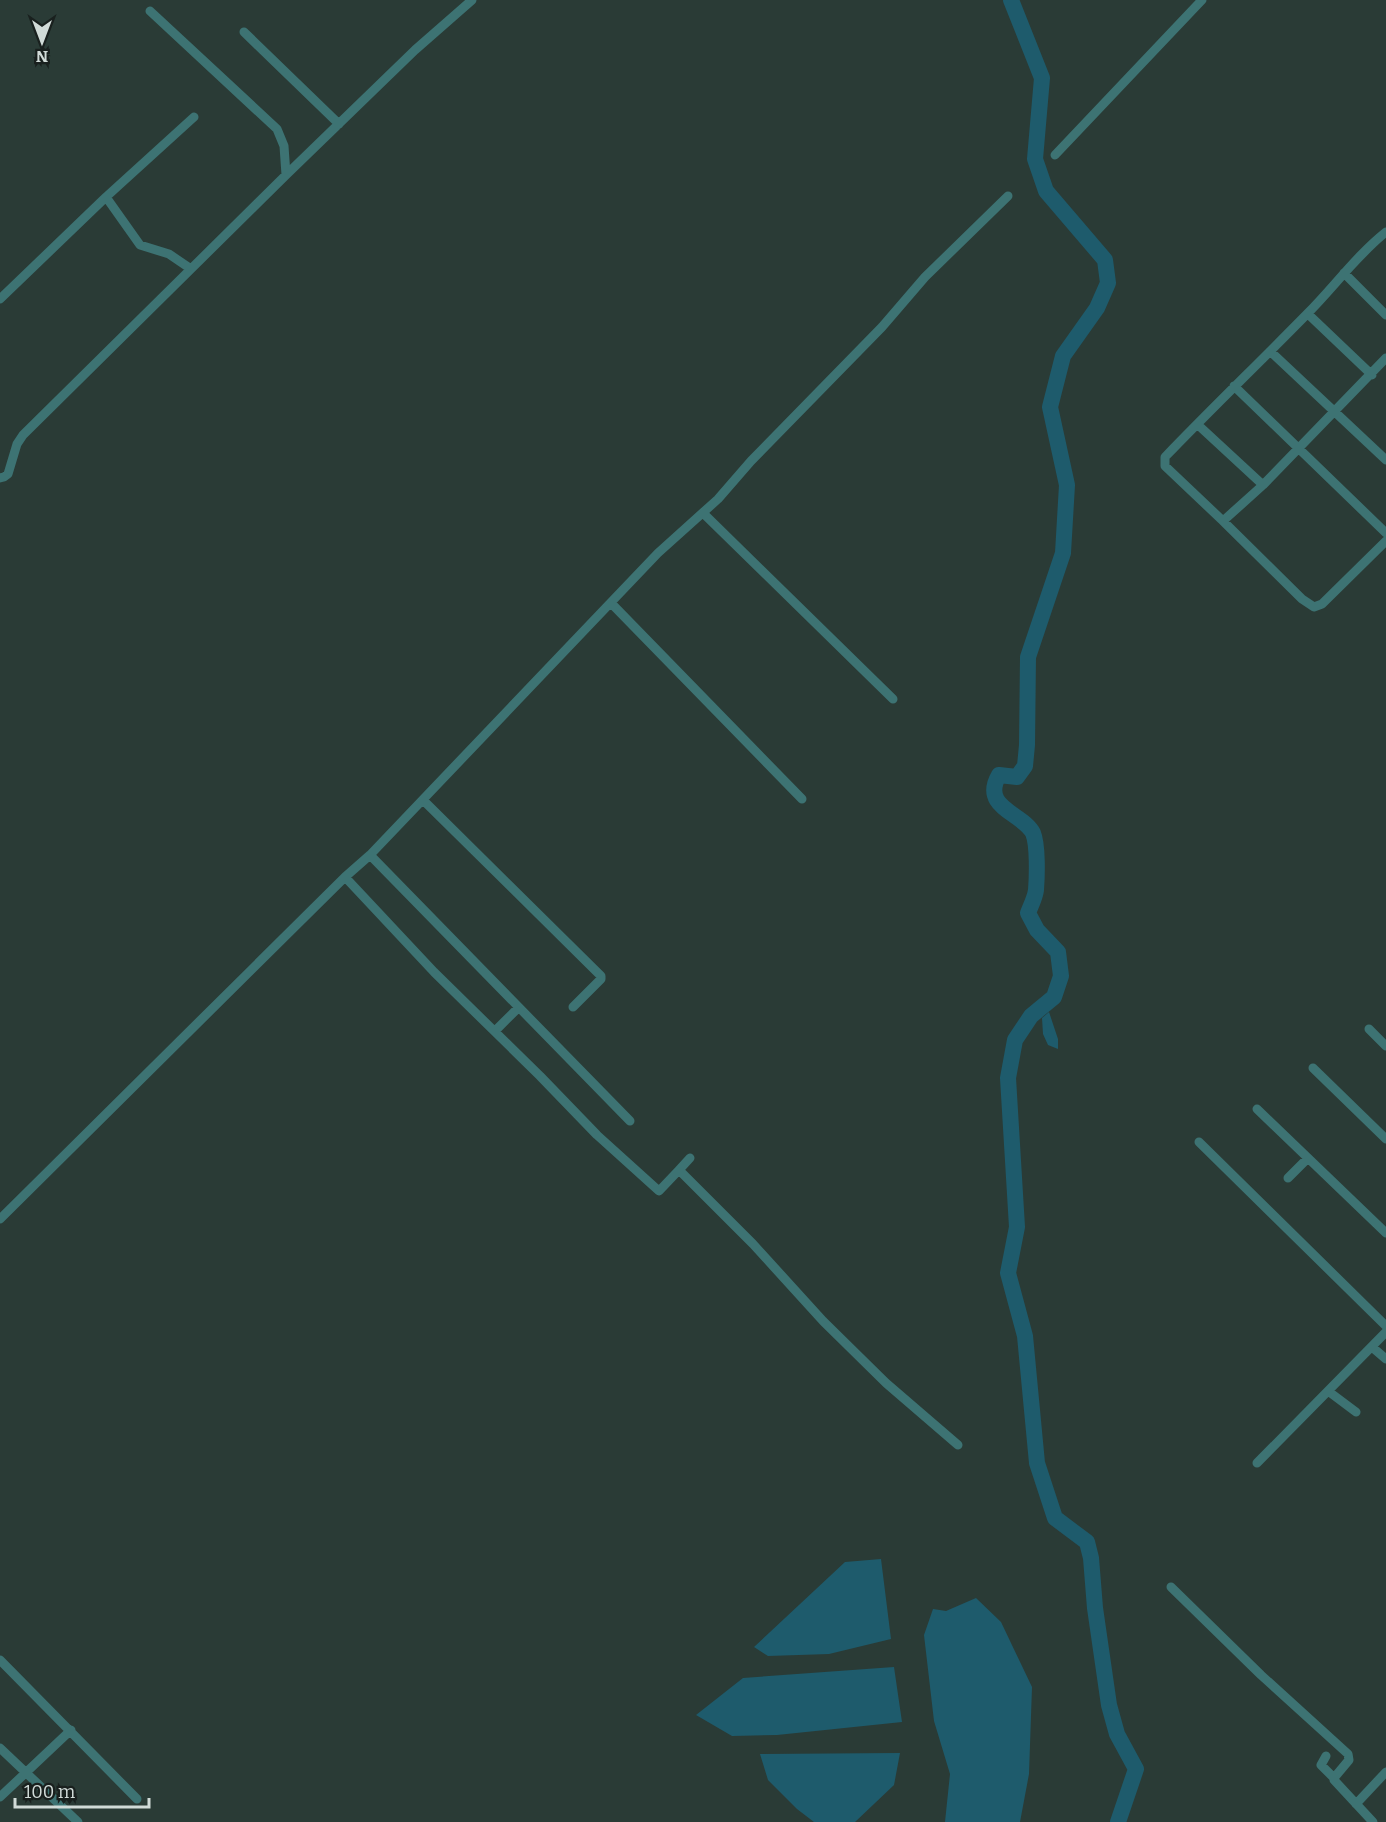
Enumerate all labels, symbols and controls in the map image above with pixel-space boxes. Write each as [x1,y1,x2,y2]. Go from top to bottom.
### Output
north arrow [12,12,72,72]
text: N [36,47,48,66]
scale bar [15,1771,148,1809]
text: 100 m [24,1781,75,1803]

